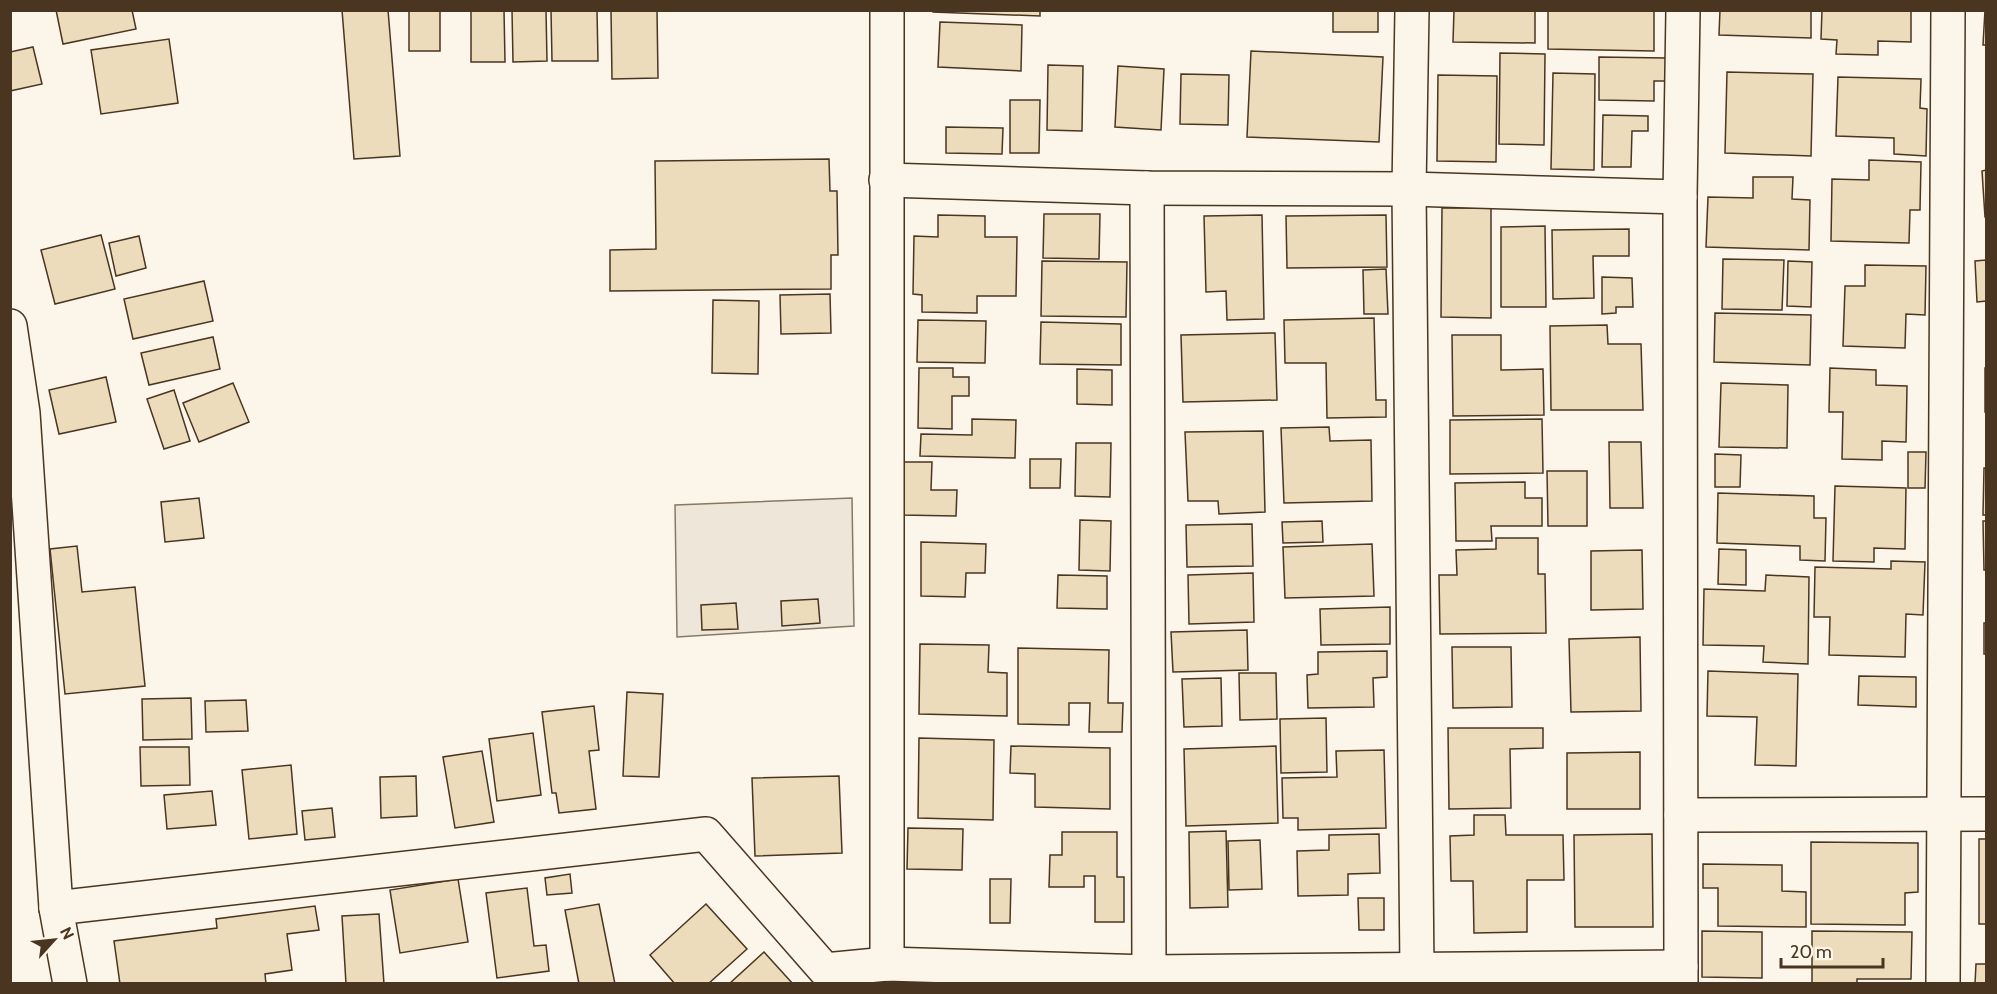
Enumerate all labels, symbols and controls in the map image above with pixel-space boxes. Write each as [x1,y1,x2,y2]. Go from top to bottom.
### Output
north arrow [24,910,84,970]
text: N [56,924,78,943]
scale bar [1781,931,1883,969]
text: 20 m [1790,941,1832,963]

